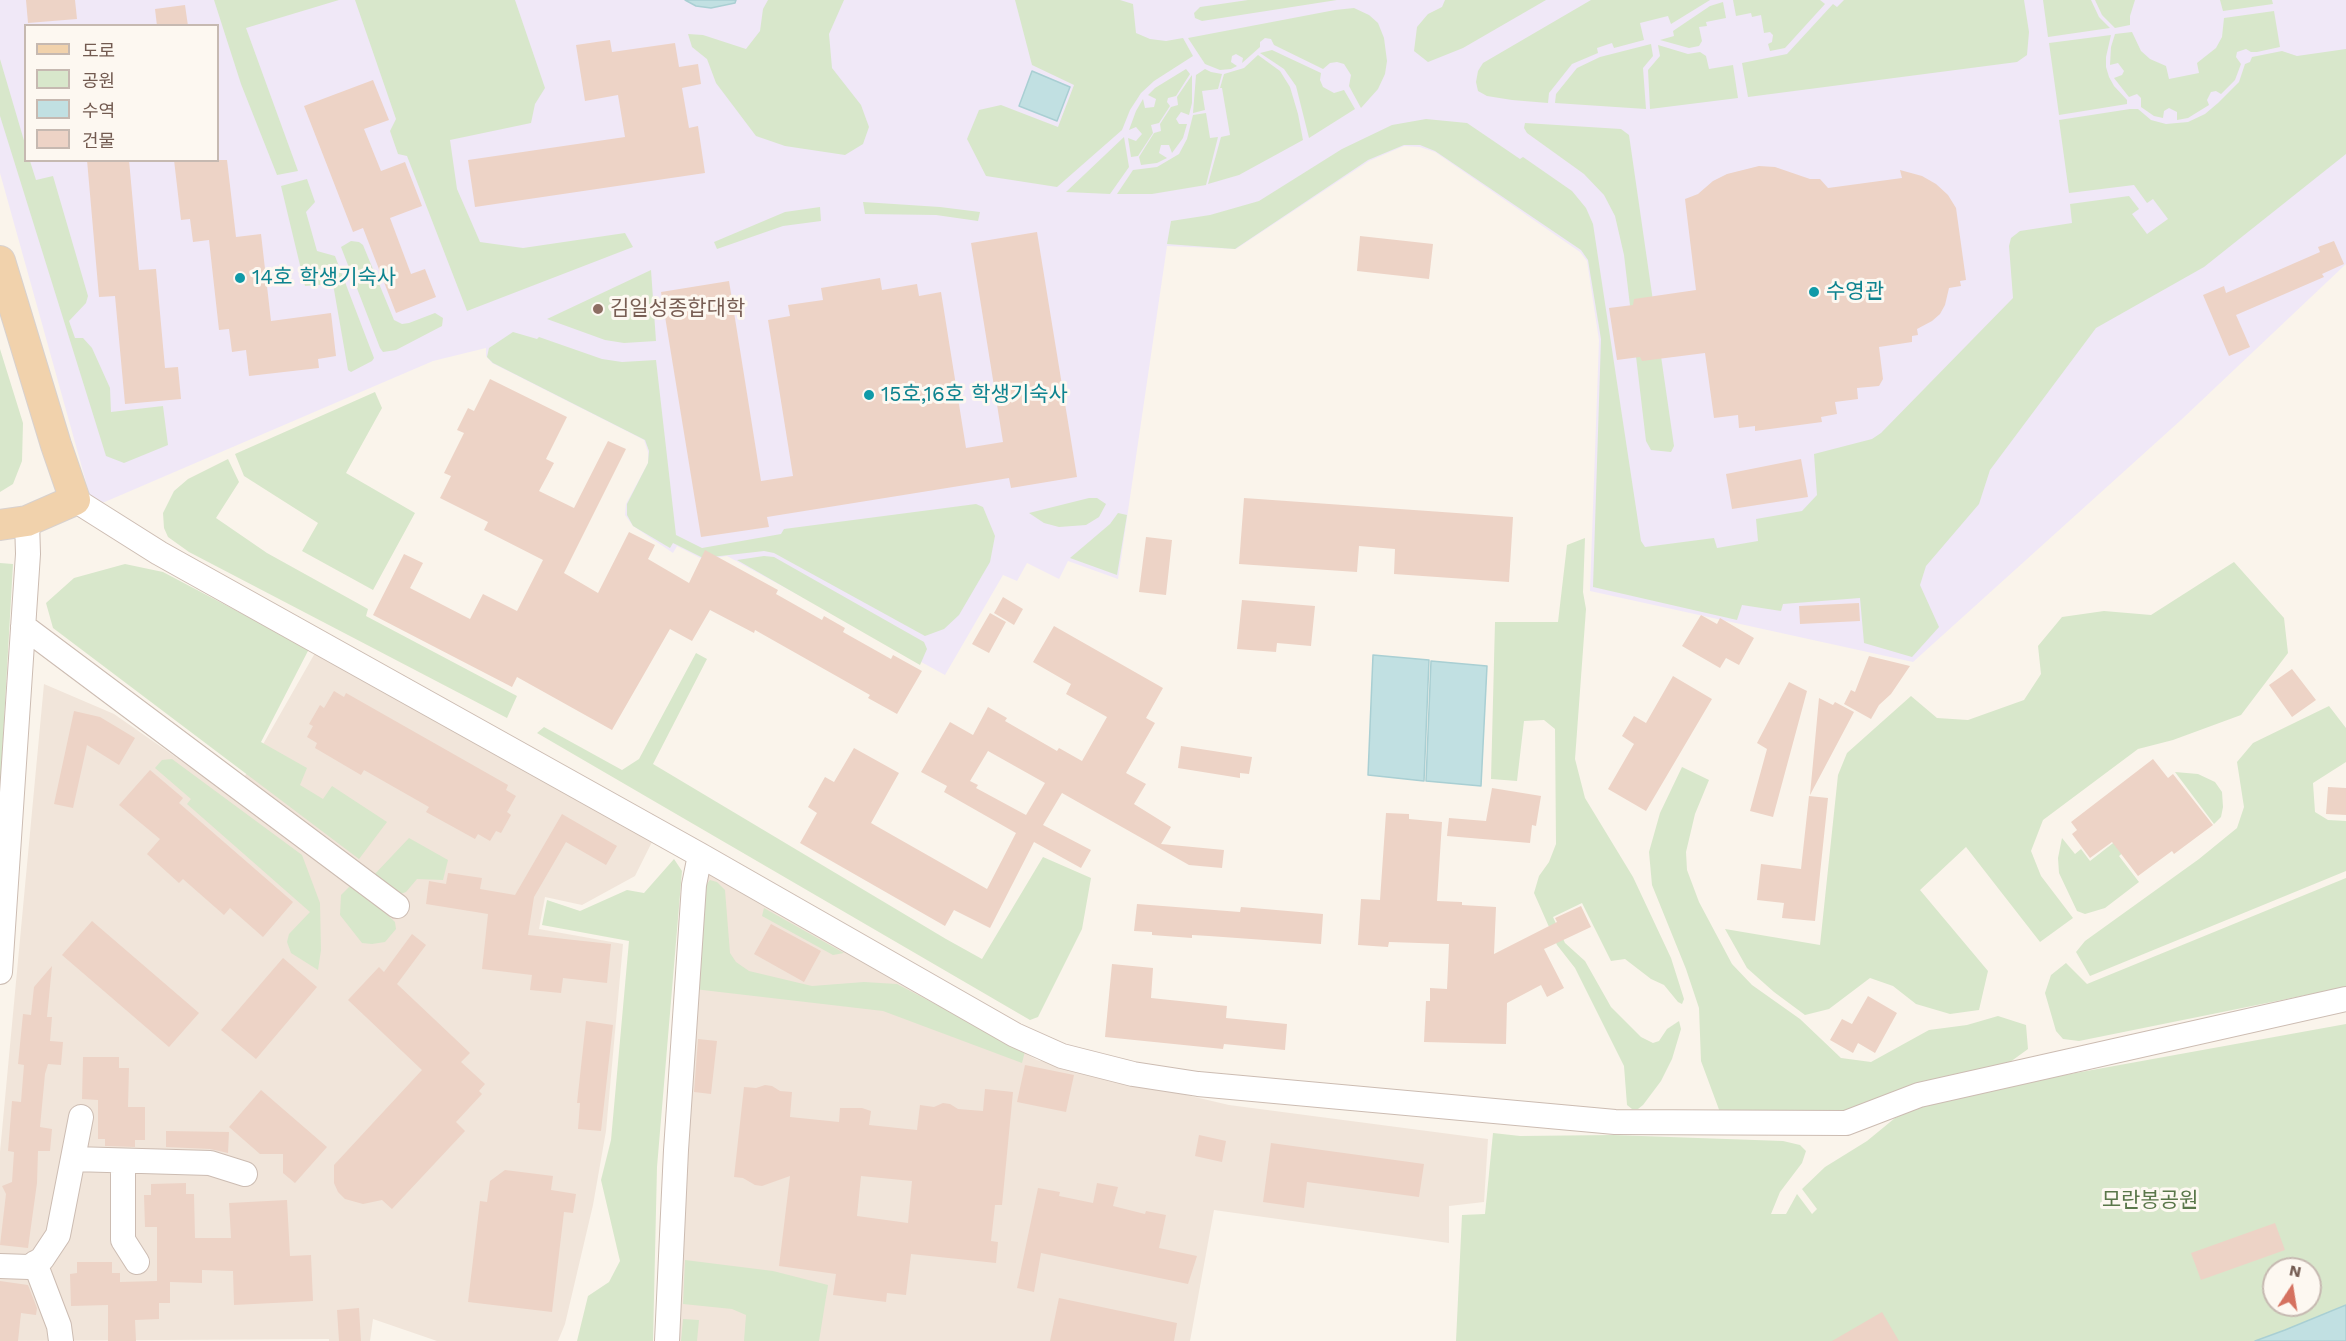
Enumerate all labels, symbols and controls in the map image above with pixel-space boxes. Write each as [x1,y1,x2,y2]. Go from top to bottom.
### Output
legend [24,24,219,162]
text: 도로 [82,40,115,61]
text: 공원 [82,70,115,91]
text: 수역 [82,100,115,121]
text: 건물 [82,130,115,151]
place label: 14호 학생기숙사 [252,265,396,291]
marker: 14호 학생기숙사 [233,271,247,285]
place label: 수영관 [1826,279,1884,305]
marker: 수영관 [1807,285,1821,299]
place label: 김일성종합대학 [610,296,745,322]
marker: 김일성종합대학 [591,302,605,316]
place label: 15호,16호 학생기숙사 [881,382,1068,408]
marker: 15호,16호 학생기숙사 [862,388,876,402]
park label: 모란봉공원 [2102,1188,2198,1214]
north arrow [2262,1257,2322,1317]
text: N [2288,1260,2303,1281]

